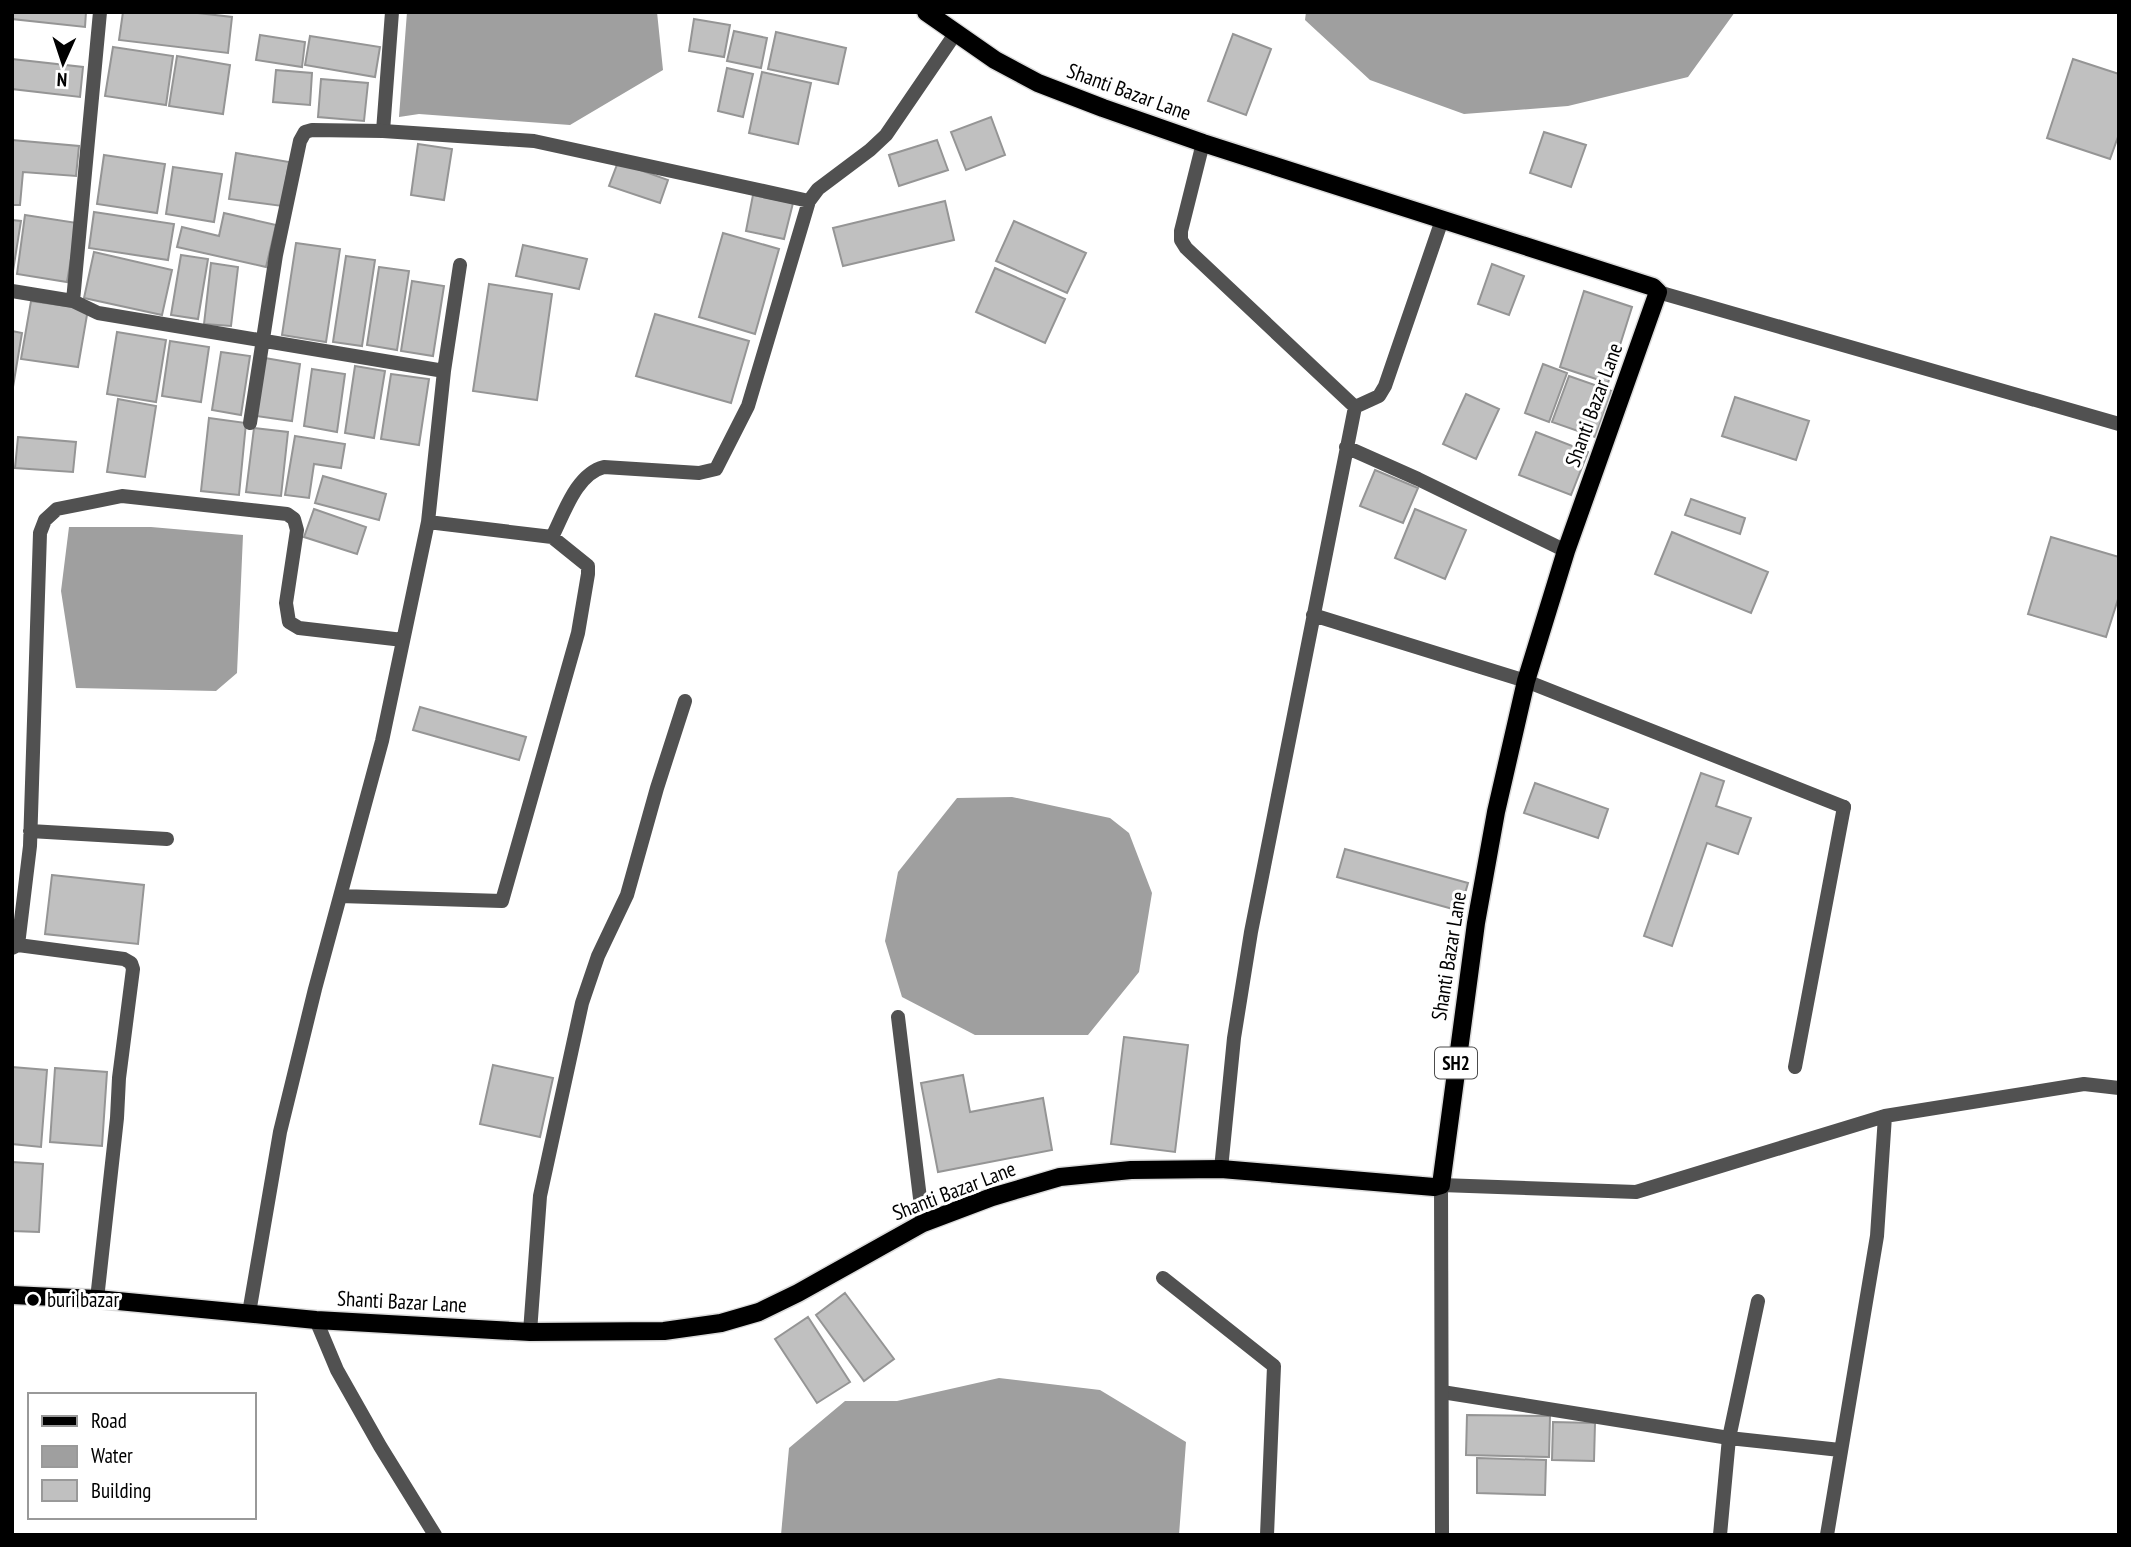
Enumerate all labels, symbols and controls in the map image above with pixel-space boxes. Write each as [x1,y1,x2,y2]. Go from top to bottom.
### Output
north arrow [28,28,98,98]
street label: Shanti Bazar Lane [1064,57,1195,126]
text: N [56,68,68,92]
street label: Shanti Bazar Lane [1559,339,1628,470]
street label: Shanti Bazar Lane [1425,890,1472,1022]
road number: SH2 [1435,1048,1477,1078]
street label: Shanti Bazar Lane [888,1155,1019,1226]
street label: Shanti Bazar Lane [337,1285,468,1318]
place label: buri bazar [47,1286,119,1313]
marker: buri bazar [25,1292,41,1308]
legend [28,1393,256,1519]
text: Road [91,1407,127,1434]
text: Water [91,1442,133,1469]
text: Building [91,1477,151,1504]

